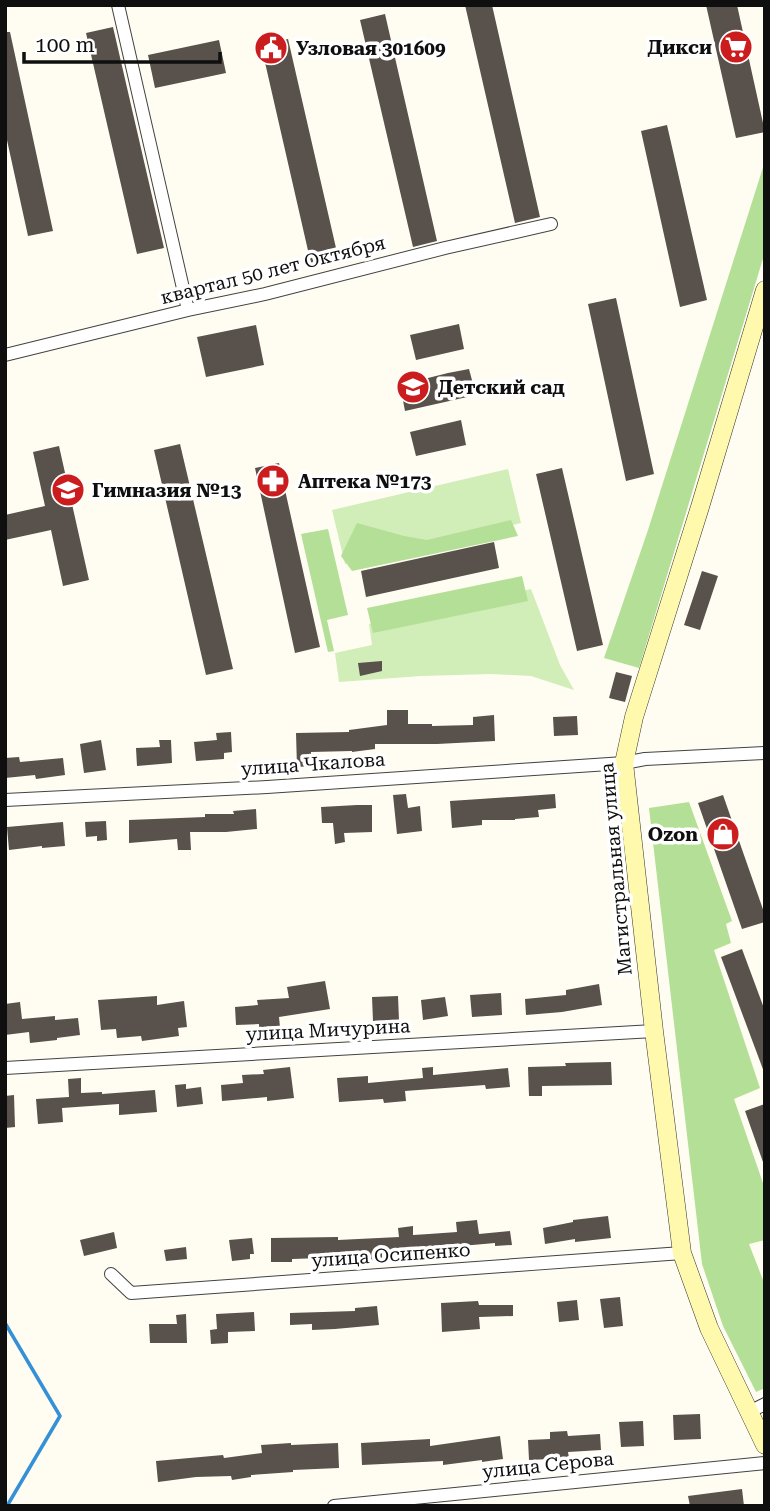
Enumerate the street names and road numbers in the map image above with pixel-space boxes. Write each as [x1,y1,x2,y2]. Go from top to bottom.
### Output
street label: квартал 50 лет Октября [158,231,388,309]
street label: улица Чкалова [240,747,387,781]
street label: Магистральная улица [595,761,637,976]
street label: улица Мичурина [245,1014,412,1046]
street label: улица Осипенко [311,1238,471,1272]
street label: улица Серова [481,1447,616,1483]

